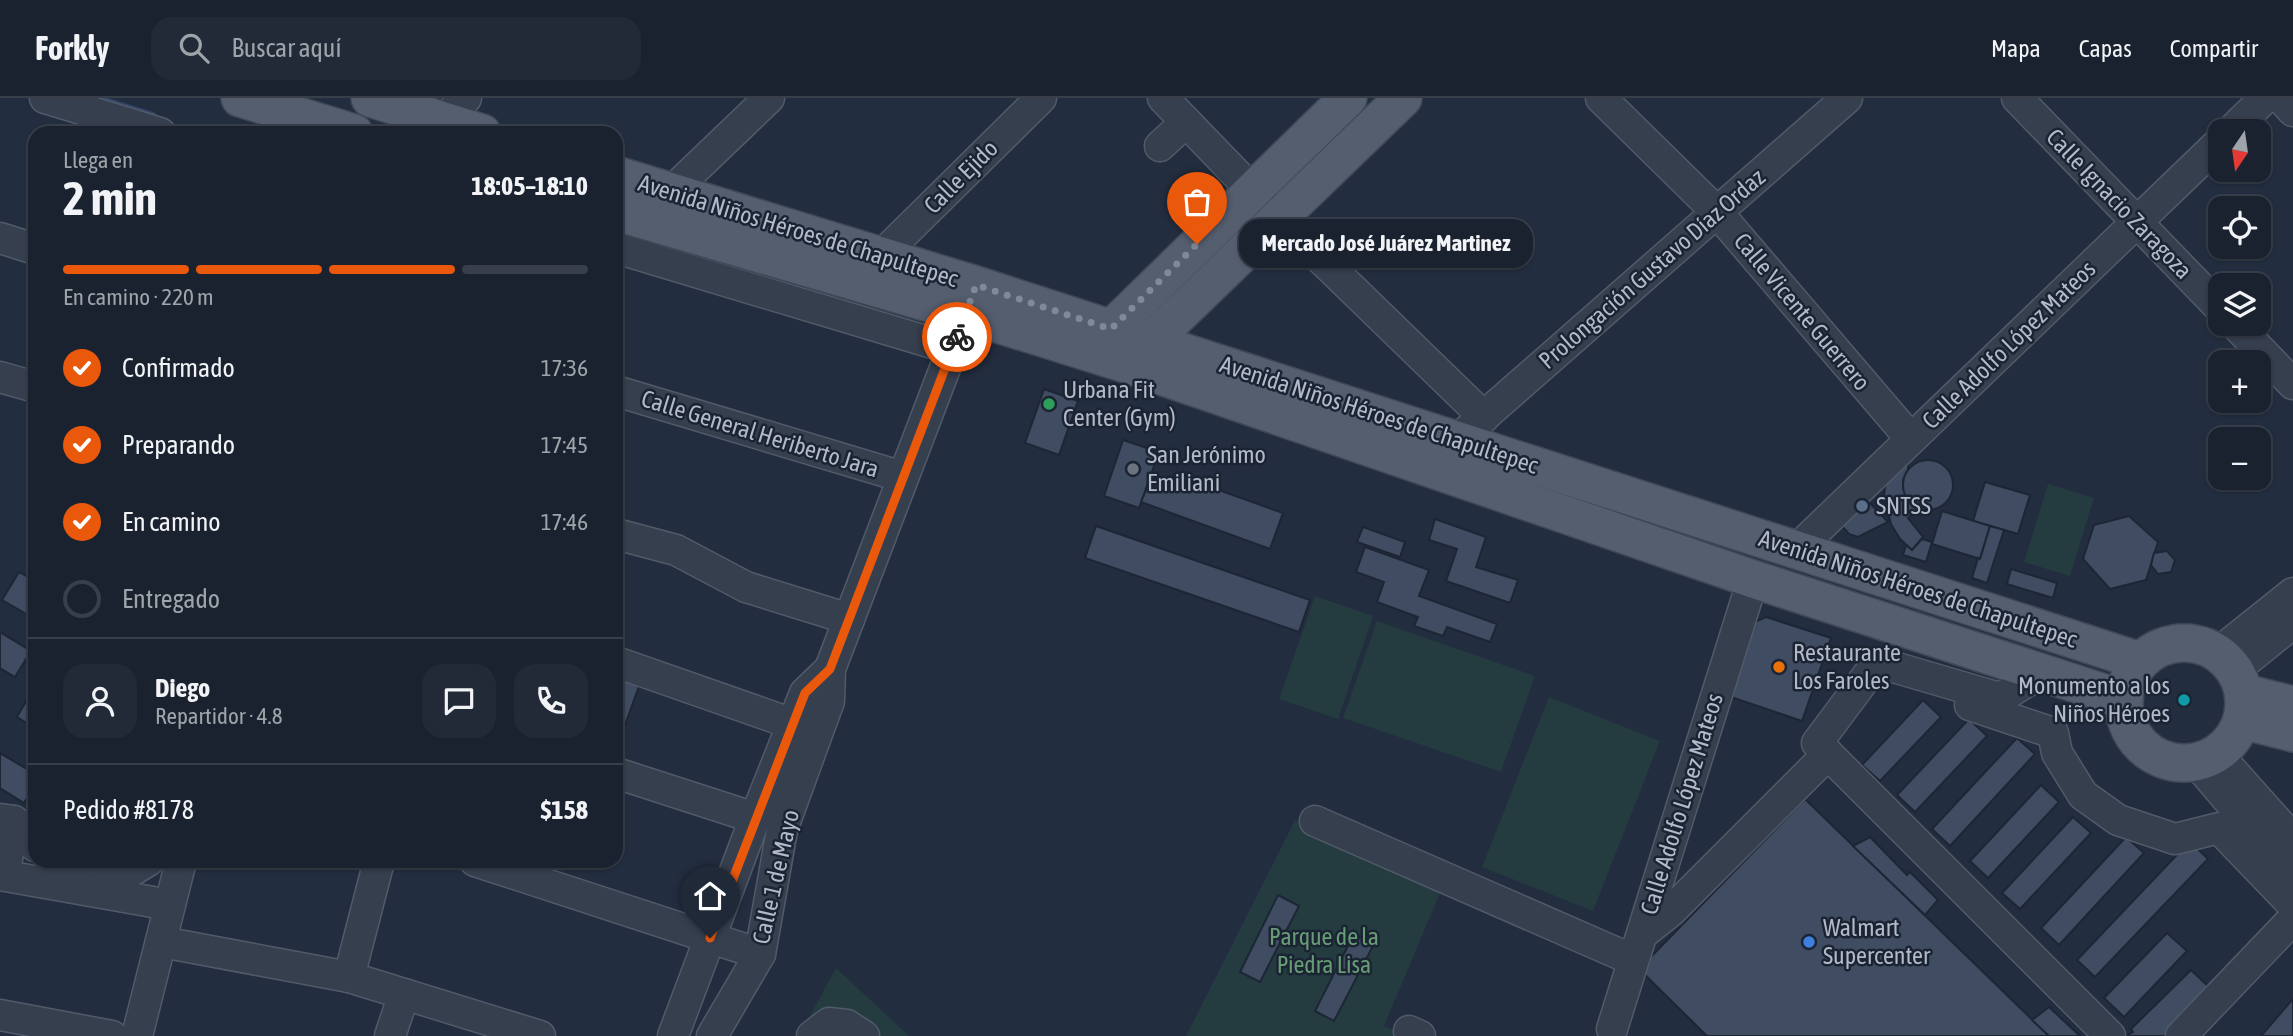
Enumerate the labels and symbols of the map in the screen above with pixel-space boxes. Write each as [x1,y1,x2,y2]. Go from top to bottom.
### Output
north arrow [2208,119,2272,182]
street label: Calle Ignacio Zaragoza [2041,123,2198,284]
street label: Calle Ejido [918,134,1003,219]
street label: Prolongación Gustavo Díaz Ordaz [1533,163,1770,374]
street label: Avenida Niños Héroes de Chapultepec [635,169,961,292]
pin [1167,172,1227,244]
callout: Mercado José Juárez Martinez [1239,220,1533,268]
street label: Calle Vicente Guerrero [1729,228,1876,396]
street label: Calle Adolfo López Mateos [1917,255,2101,434]
courier [922,302,992,372]
street label: Avenida Niños Héroes de Chapultepec [1217,350,1542,479]
place label: Urbana Fit Center (Gym) [1063,376,1176,431]
street label: Calle General Heriberto Jara [638,385,882,482]
marker: Urbana Fit Center (Gym) [1041,396,1057,412]
place label: San Jerónimo Emiliani [1147,441,1266,496]
marker: San Jerónimo Emiliani [1125,461,1141,477]
place label: SNTSS [1876,492,1931,519]
marker: SNTSS [1854,498,1870,514]
street label: Avenida Niños Héroes de Chapultepec [1756,524,2081,653]
place label: Restaurante Los Faroles [1793,639,1901,694]
marker: Restaurante Los Faroles [1771,659,1787,675]
place label: Monumento a los Niños Héroes [2018,672,2170,727]
street label: Calle Adolfo López Mateos [1635,690,1728,918]
marker: Monumento a los Niños Héroes [2176,692,2192,708]
street label: Calle 1 de Mayo [747,807,804,947]
pin [680,866,740,938]
place label: Walmart Supercenter [1823,914,1931,969]
park label: Parque de la Piedra Lisa [1269,923,1379,978]
marker: Walmart Supercenter [1801,934,1817,950]

